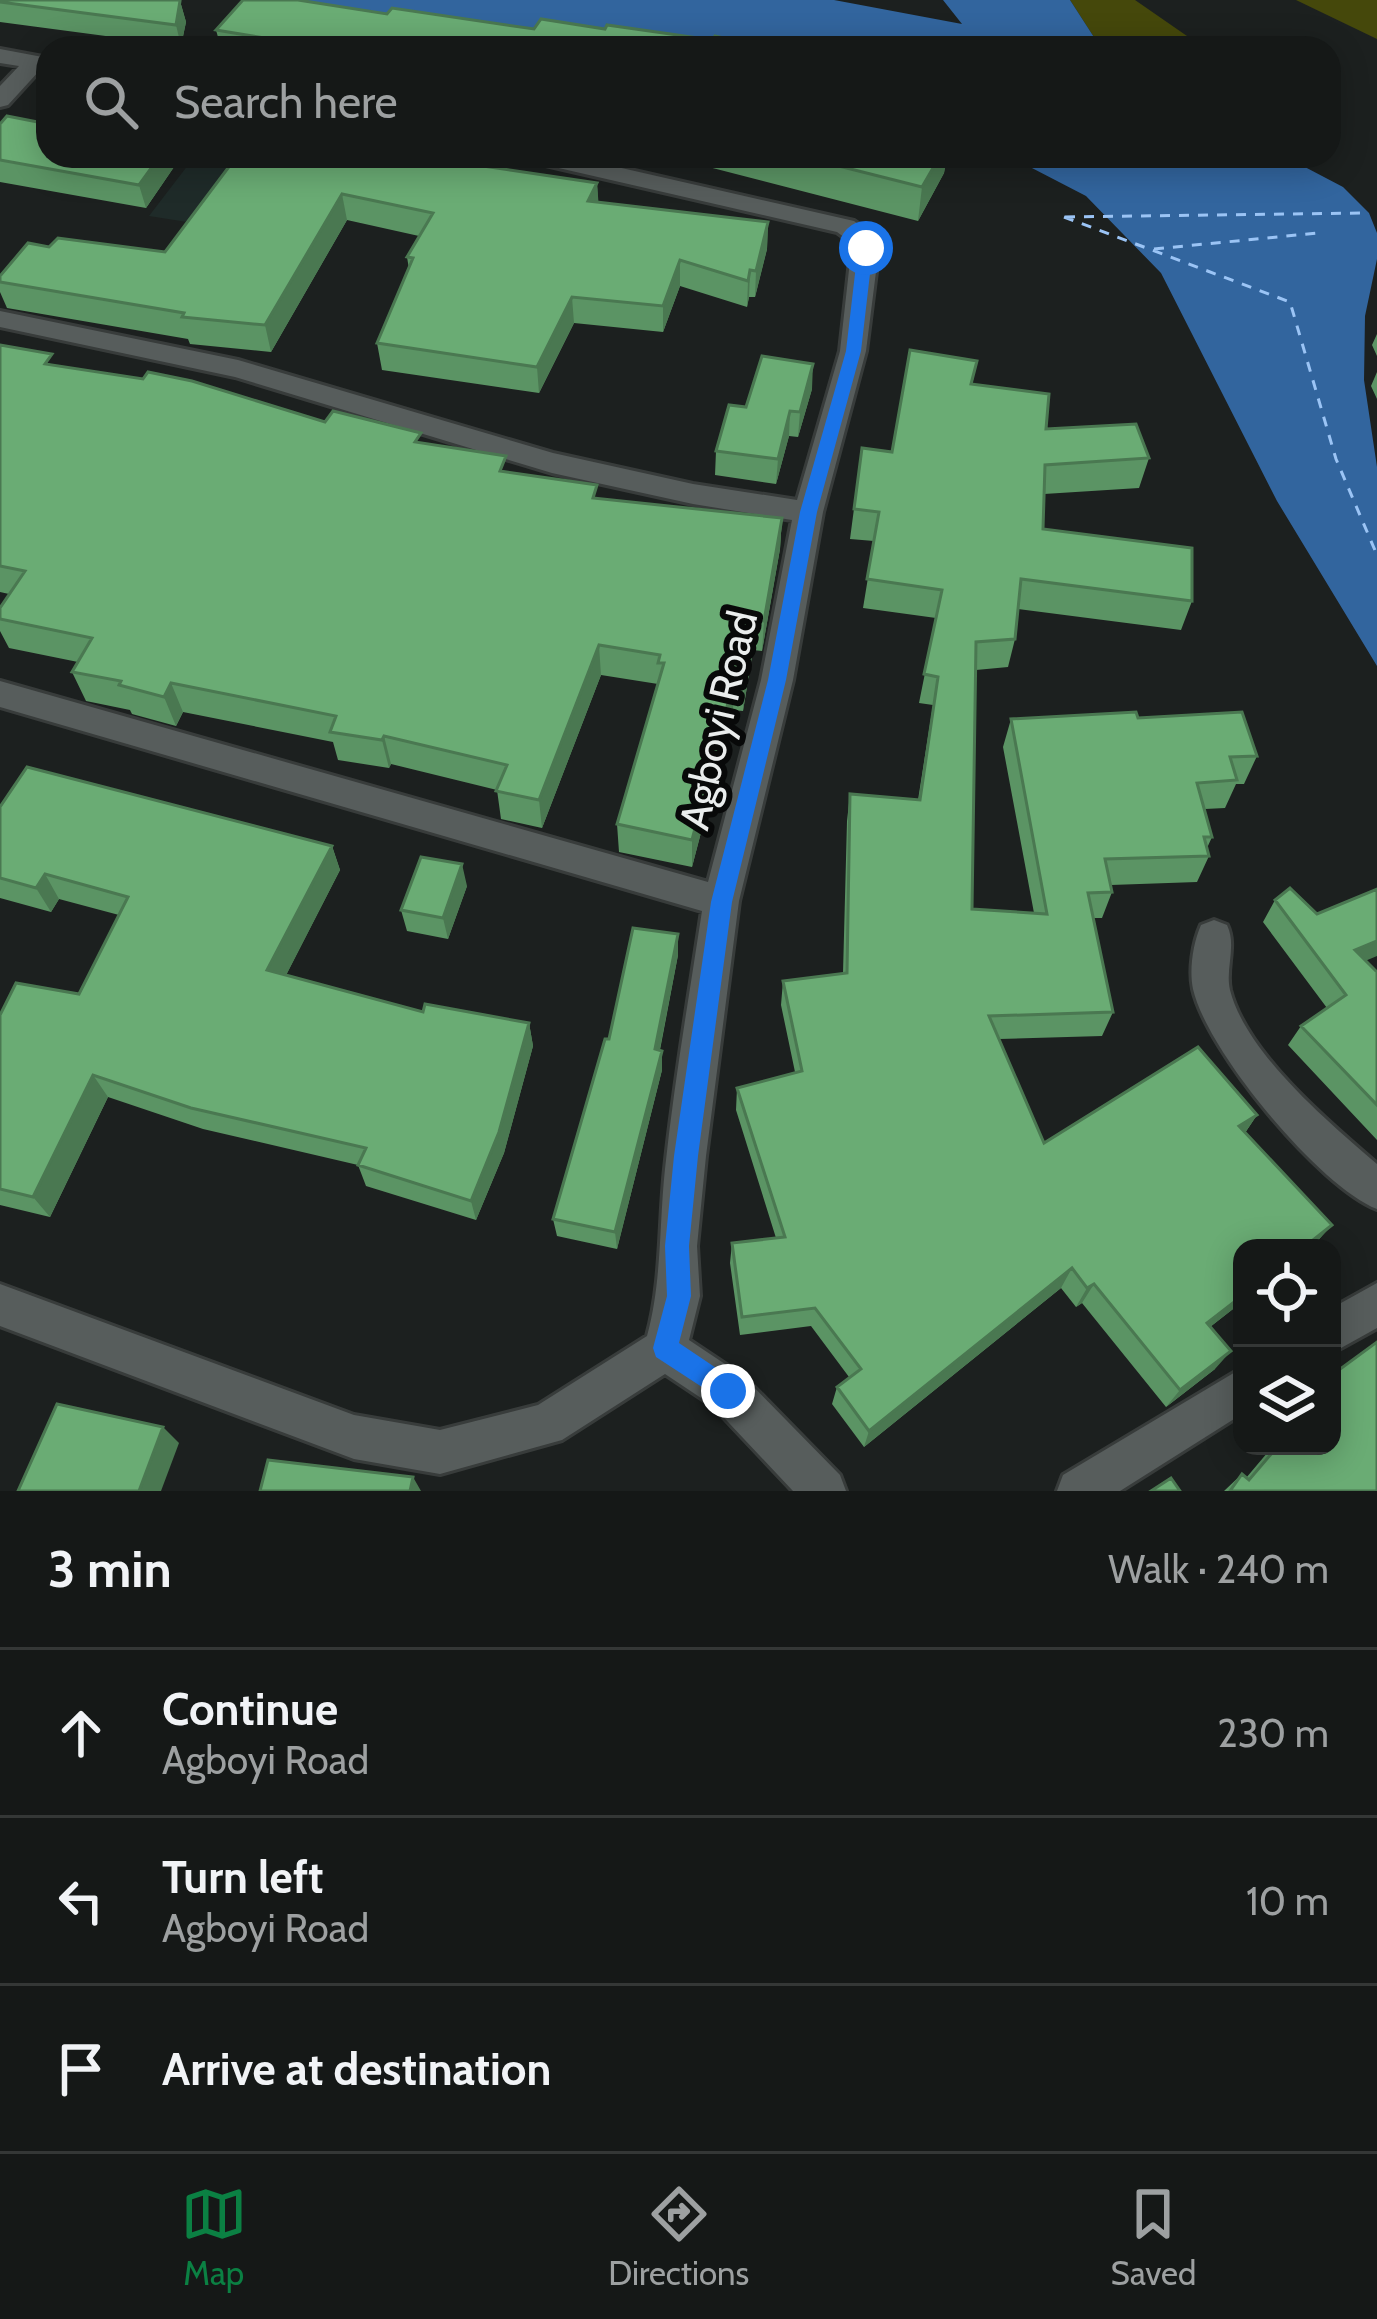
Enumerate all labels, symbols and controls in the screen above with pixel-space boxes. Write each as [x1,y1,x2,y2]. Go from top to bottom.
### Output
search box [36,36,1341,168]
icon: search [78,69,144,135]
text: Search here [174,75,398,129]
route start [839,221,893,275]
street label: Agboyi Road [668,605,768,835]
map controls [1233,1239,1341,1455]
button: locate [1233,1239,1341,1347]
button: layers [1233,1347,1341,1455]
route end [701,1364,755,1418]
text: 3 min [48,1538,172,1600]
text: Walk · 240 m [1108,1545,1329,1593]
text: Continue [162,1682,338,1736]
icon: ahead [48,1700,114,1766]
text: 230 m [1217,1709,1329,1757]
text: Agboyi Road [162,1736,369,1784]
text: Turn left [162,1850,324,1904]
icon: left [48,1868,114,1934]
text: 10 m [1246,1877,1329,1925]
text: Agboyi Road [162,1904,369,1952]
icon: arrive [48,2036,114,2102]
text: Arrive at destination [162,2042,551,2096]
tab: Map [181,2181,247,2293]
tab: Directions [608,2181,749,2293]
tab: Saved [1111,2181,1196,2293]

